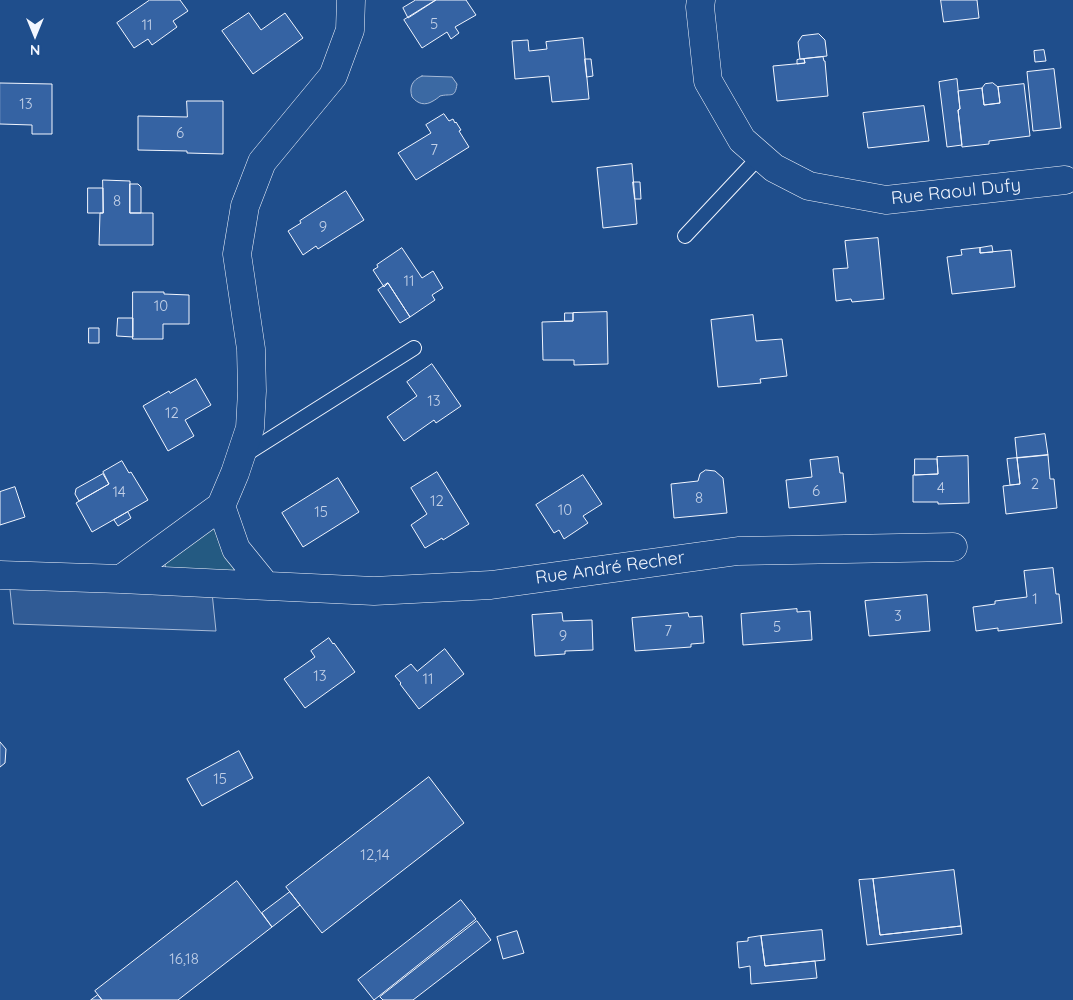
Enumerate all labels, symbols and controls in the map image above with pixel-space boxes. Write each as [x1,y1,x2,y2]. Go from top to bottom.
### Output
north arrow [10,10,60,60]
house number: 5 [430,15,438,33]
house number: 11 [141,16,153,34]
text: N [30,41,40,59]
house number: 13 [19,95,33,113]
house number: 6 [176,124,184,142]
house number: 7 [430,141,438,159]
street label: Rue Raoul Dufy [890,174,1022,210]
house number: 8 [113,192,121,210]
house number: 9 [319,218,327,236]
house number: 11 [403,272,415,290]
house number: 10 [154,297,168,315]
house number: 13 [427,392,441,410]
house number: 12 [165,404,179,422]
house number: 2 [1031,475,1039,493]
house number: 4 [937,479,945,497]
house number: 6 [812,482,820,500]
house number: 14 [112,483,126,501]
house number: 8 [695,489,703,507]
house number: 12 [430,492,444,510]
house number: 10 [558,501,572,519]
house number: 15 [314,503,328,521]
street label: Rue André Recher [534,547,686,589]
house number: 1 [1032,590,1038,608]
house number: 3 [894,607,902,625]
house number: 5 [773,618,781,636]
house number: 7 [664,622,672,640]
house number: 9 [559,627,567,645]
house number: 13 [313,667,327,685]
house number: 11 [422,670,434,688]
house number: 15 [213,770,227,788]
house number: 12,14 [360,846,390,864]
house number: 16,18 [169,950,199,968]

